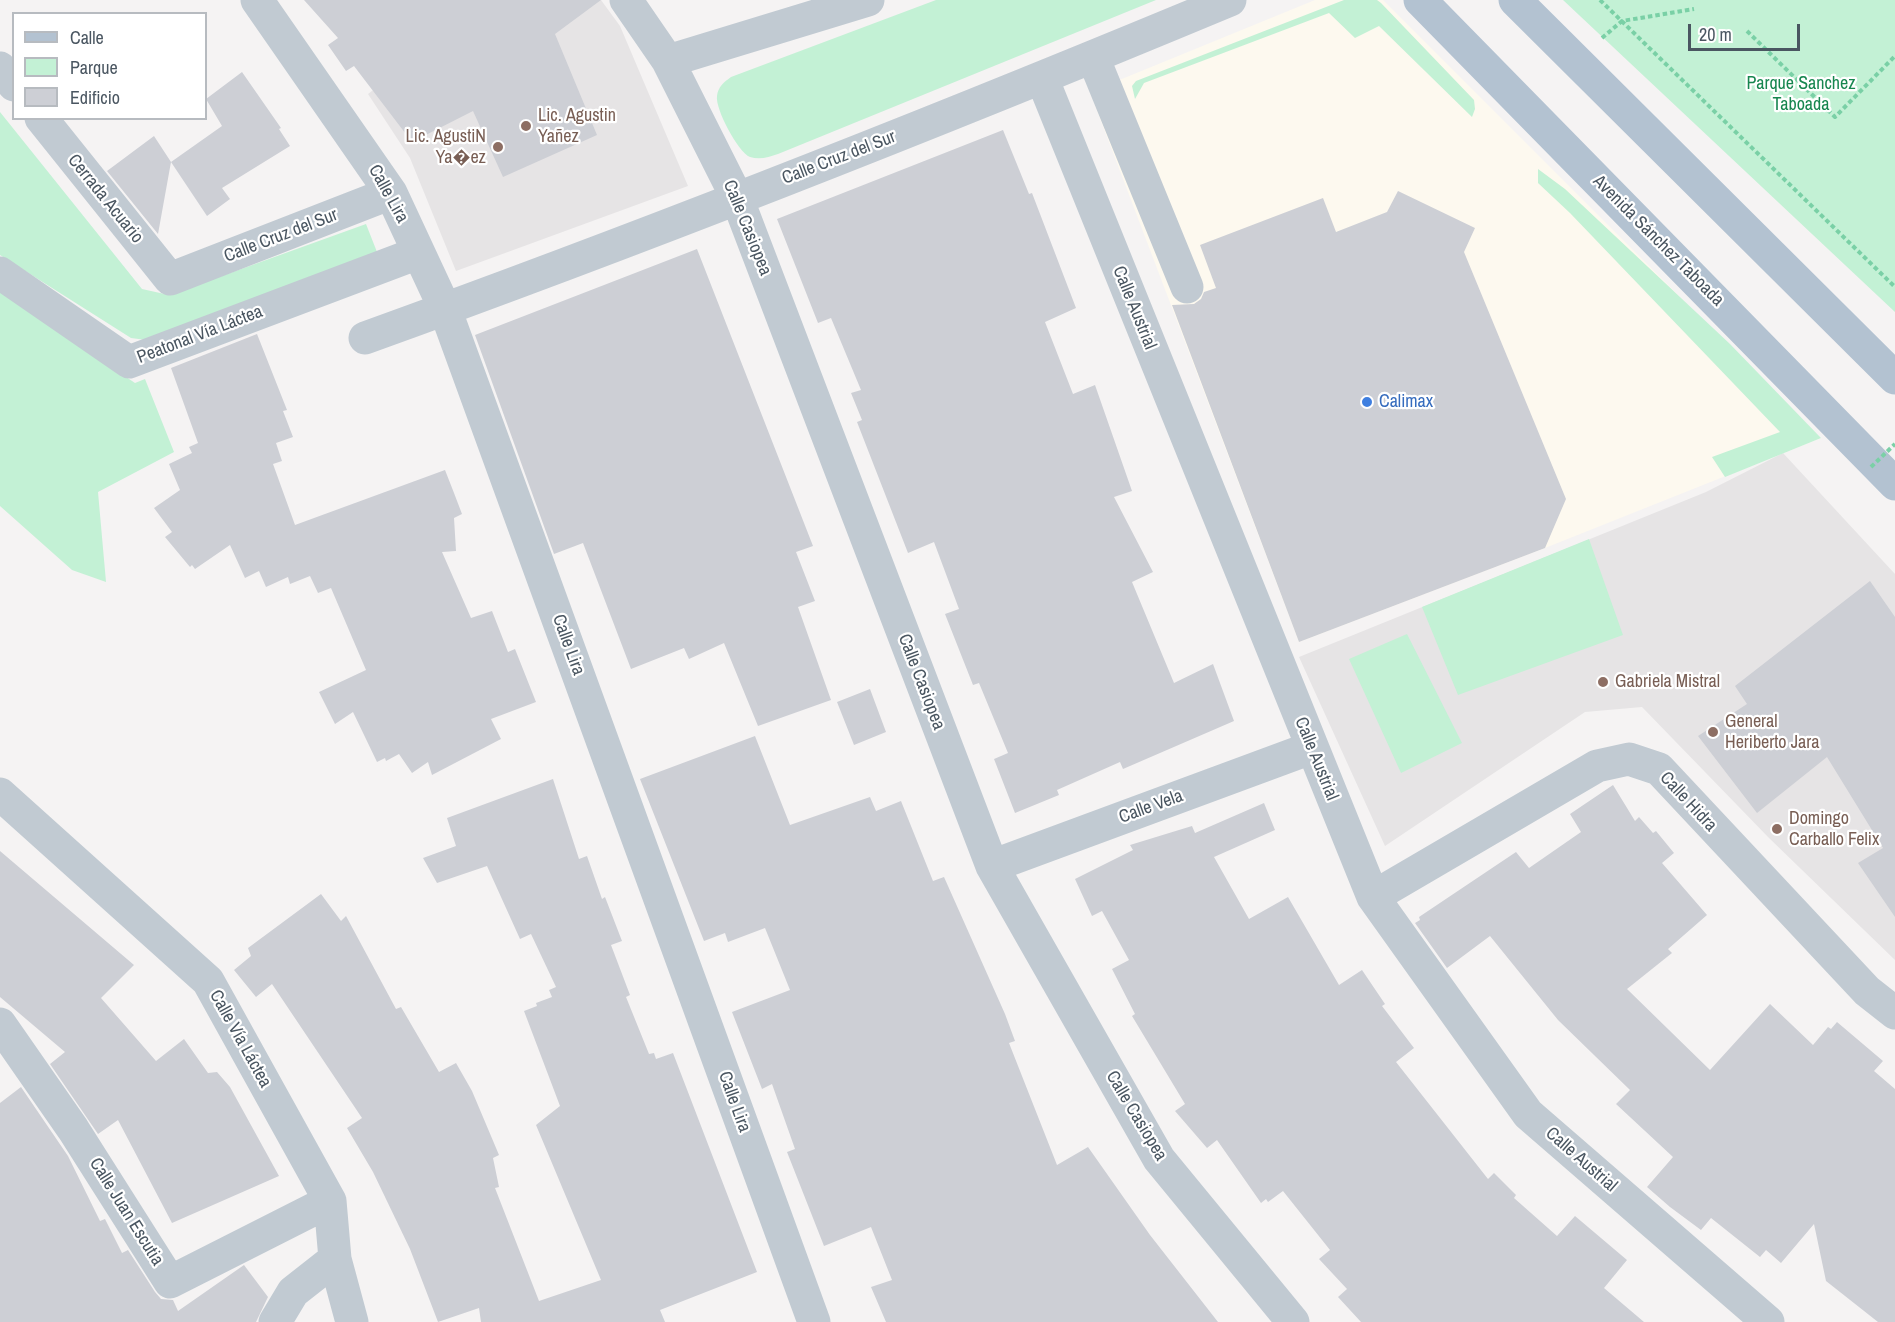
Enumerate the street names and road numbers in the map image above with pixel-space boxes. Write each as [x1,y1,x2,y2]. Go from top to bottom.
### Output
street label: Calle Cruz del Sur [779,126,899,190]
street label: Cerrada Acuario [63,150,147,248]
street label: Calle Lira [363,161,413,227]
street label: Avenida Sánchez Taboada [1588,171,1728,311]
street label: Calle Casiopea [718,177,776,279]
street label: Calle Cruz del Sur [221,204,341,268]
street label: Calle Austrial [1108,263,1160,353]
street label: Peatonal Vía Láctea [134,301,266,369]
street label: Calle Lira [547,612,589,678]
street label: Calle Casiopea [893,631,949,733]
street label: Calle Austrial [1290,714,1342,804]
street label: Calle Hidra [1655,768,1721,836]
street label: Calle Vela [1116,785,1186,829]
street label: Calle Vía Láctea [204,987,276,1091]
street label: Calle Casiopea [1101,1067,1171,1165]
street label: Calle Lira [713,1069,755,1135]
street label: Calle Austrial [1541,1123,1621,1197]
street label: Calle Juan Escutia [84,1154,168,1270]

